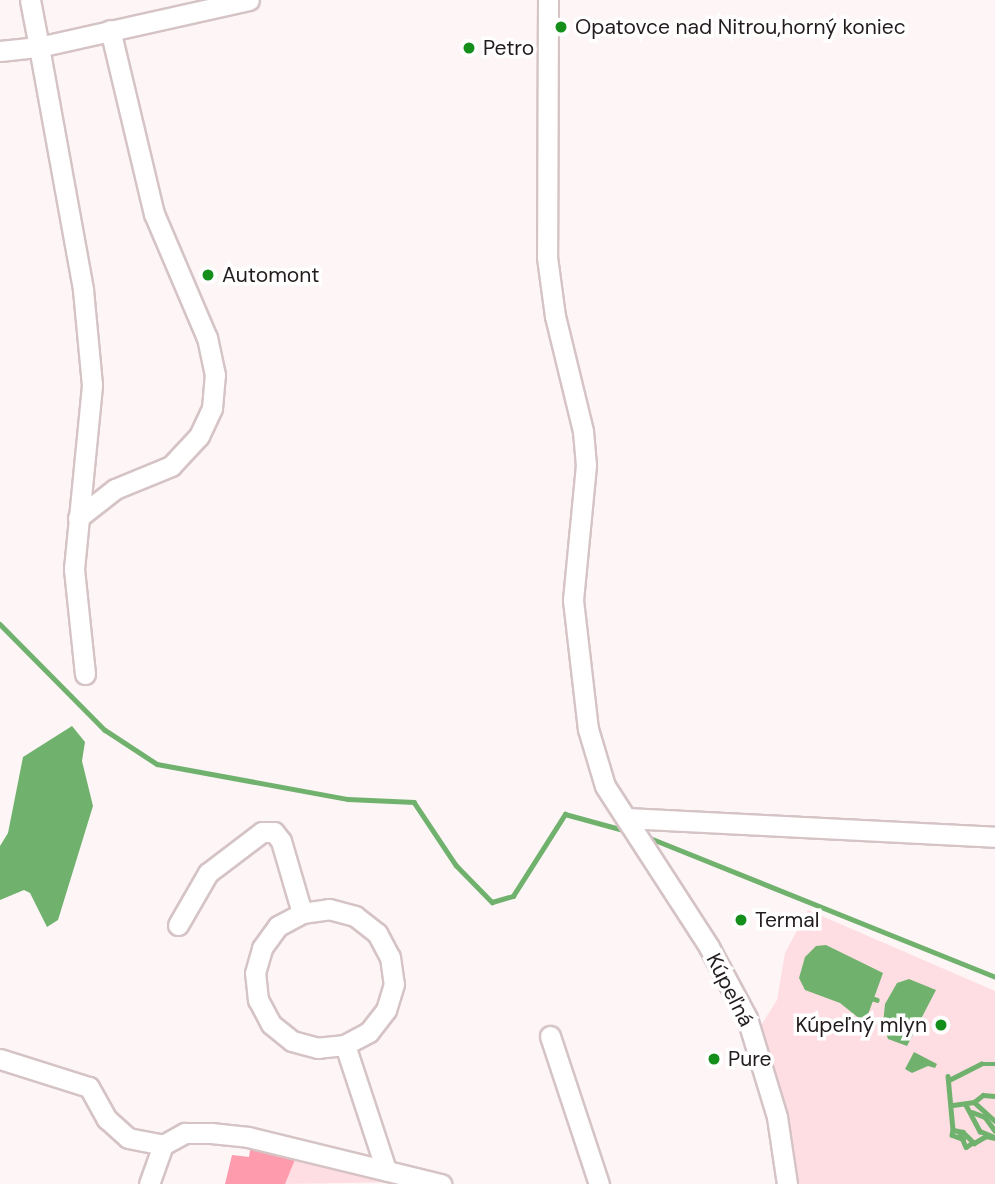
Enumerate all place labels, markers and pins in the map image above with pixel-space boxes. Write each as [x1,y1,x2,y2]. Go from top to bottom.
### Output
place label: Opatovce nad Nitrou,horný koniec [575,14,906,40]
marker: Opatovce nad Nitrou,horný koniec [553,19,569,35]
place label: Petro [483,35,534,61]
marker: Petro [461,40,477,56]
place label: Automont [222,262,320,288]
marker: Automont [200,267,216,283]
place label: Termal [755,907,819,933]
marker: Termal [733,912,749,928]
place label: Kúpeľný mlyn [795,1012,927,1038]
marker: Kúpeľný mlyn [933,1017,949,1033]
place label: Pure [728,1046,772,1072]
marker: Pure [706,1051,722,1067]

